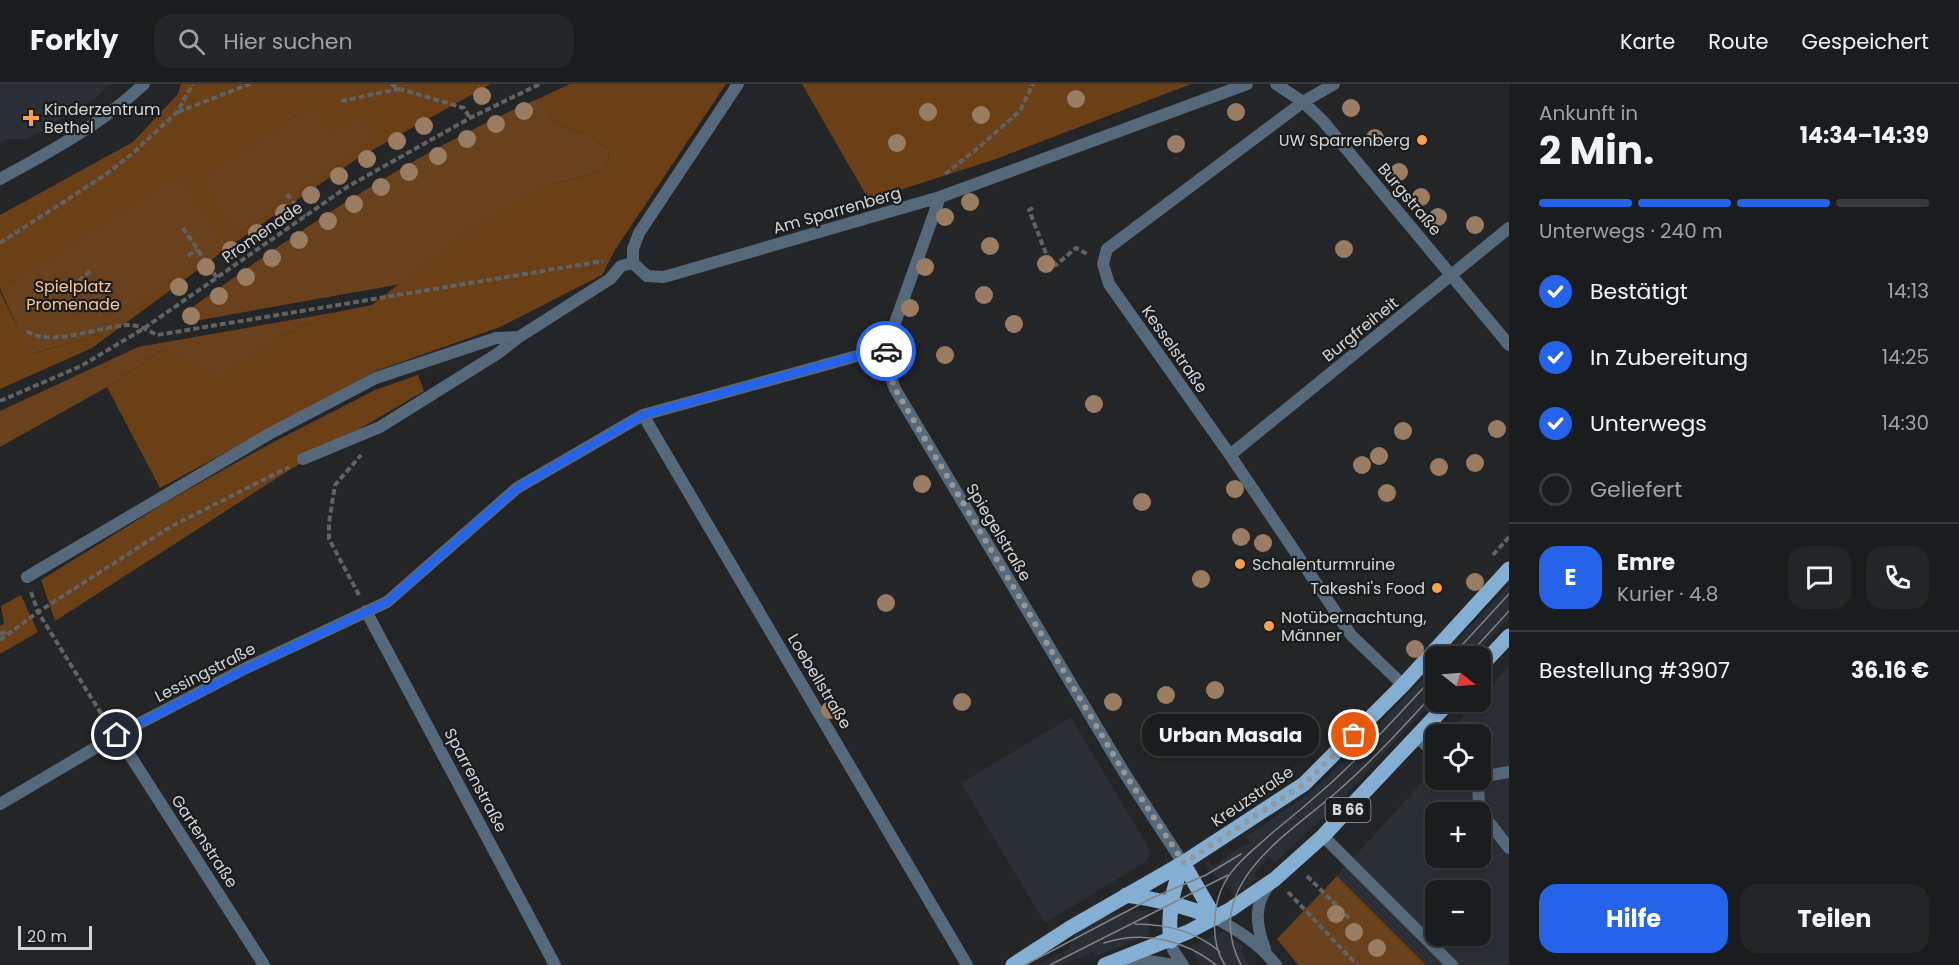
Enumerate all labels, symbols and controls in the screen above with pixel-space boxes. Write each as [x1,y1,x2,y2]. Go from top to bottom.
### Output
search box [154,14,574,68]
text: Forkly [30,21,118,60]
icon: search [175,25,208,58]
text: Hier suchen [223,26,352,57]
text: Karte [1620,27,1675,56]
text: Route [1708,27,1769,56]
text: Gespeichert [1802,27,1929,56]
place label: Kinderzentrum Bethel [44,98,160,139]
text: Ankunft in [1539,99,1638,127]
marker: Kinderzentrum Bethel [22,109,40,127]
text: 14:34–14:39 [1800,120,1929,151]
text: 2 Min. [1539,123,1654,178]
place label: UW Sparrenberg [1279,129,1410,152]
marker: UW Sparrenberg [1415,133,1429,147]
street label: Burgstraße [1372,158,1447,241]
street label: Am Sparrenberg [770,181,904,240]
street label: Promenade [217,196,307,269]
text: Unterwegs · 240 m [1539,217,1723,245]
park label: Spielplatz Promenade [26,275,120,316]
icon: check [1539,275,1572,308]
text: Bestätigt [1590,276,1688,307]
text: 14:13 [1888,277,1929,305]
street label: Burgfreiheit [1317,291,1403,367]
street label: Kesselstraße [1136,301,1213,398]
courier [856,321,916,381]
icon: car [870,335,903,368]
icon: check [1539,341,1572,374]
text: In Zubereitung [1590,342,1748,373]
text: 14:25 [1882,343,1929,371]
icon: check [1539,407,1572,440]
text: Unterwegs [1590,408,1707,439]
text: 14:30 [1881,409,1929,437]
text: Geliefert [1590,474,1682,505]
street label: Spiegelstraße [960,479,1037,586]
button: chat [1788,546,1851,609]
button: phone [1866,546,1929,609]
text: Emre [1617,547,1675,578]
place label: Schalenturmruine [1252,553,1395,576]
marker: Schalenturmruine [1233,557,1247,571]
text: E [1565,562,1576,593]
place label: Takeshi's Food [1310,577,1425,600]
text: Kurier · 4.8 [1617,580,1718,608]
marker: Takeshi's Food [1430,581,1444,595]
place label: Notübernachtung, Männer [1281,606,1427,647]
marker: Notübernachtung, Männer [1262,619,1276,633]
street label: Loebellstraße [782,629,857,733]
street label: Lessingstraße [151,637,260,708]
north arrow [1425,646,1491,712]
map controls [1425,646,1491,946]
text: Bestellung #3907 [1539,655,1730,686]
text: 36.16 € [1851,655,1929,686]
pin [91,709,142,760]
pin [1328,709,1379,760]
callout: Urban Masala [1141,714,1318,756]
icon: home [100,718,133,751]
icon: bag [1337,718,1370,751]
text: Urban Masala [1159,721,1302,749]
street label: Sparrenstraße [438,724,513,836]
button: locate [1425,724,1491,790]
street label: Kreuzstraße [1207,760,1298,832]
street label: Gartenstraße [166,790,243,892]
road number: B 66 [1326,798,1370,822]
button: + [1425,802,1491,868]
button: − [1425,880,1491,946]
button: Hilfe [1539,884,1728,953]
button: Teilen [1740,884,1929,953]
scale bar [18,923,92,950]
text: 20 m [27,925,67,948]

